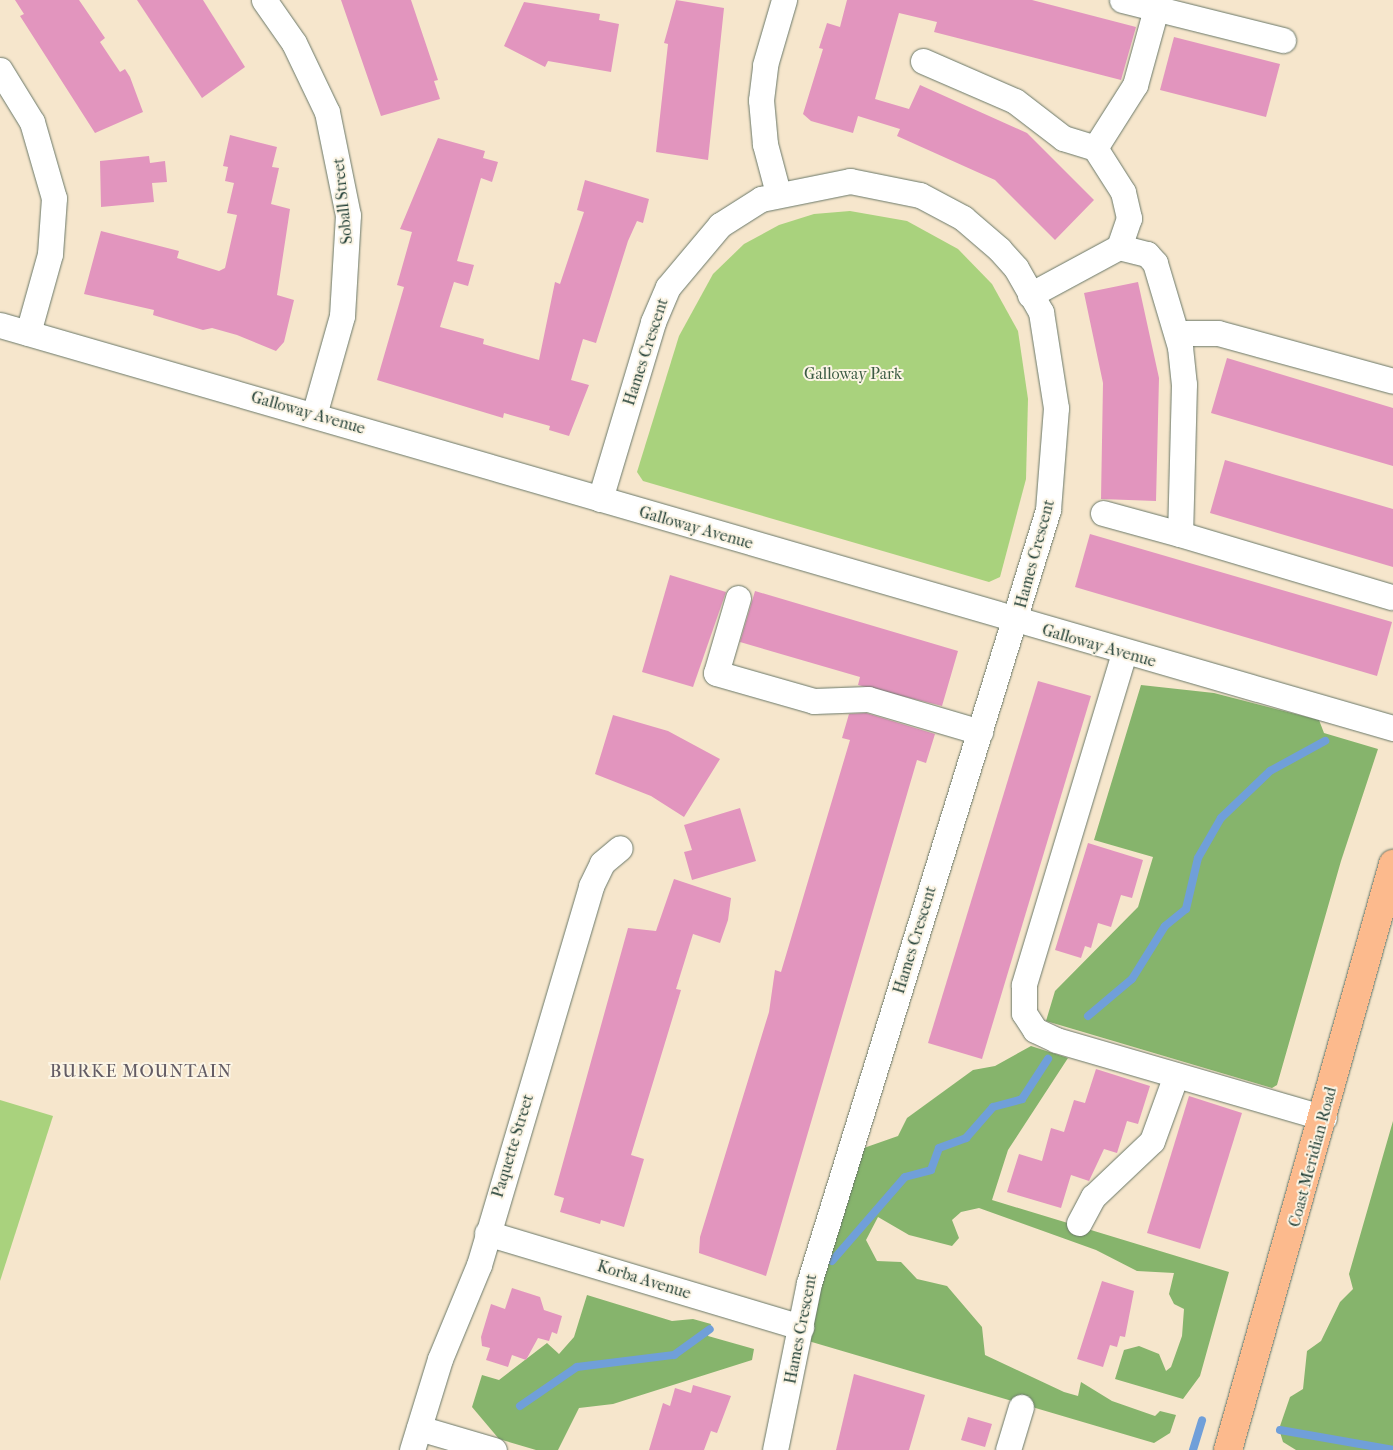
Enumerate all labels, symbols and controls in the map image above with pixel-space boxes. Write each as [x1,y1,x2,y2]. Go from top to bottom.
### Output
street label: Soball Street [329,157,357,245]
street label: Hames Crescent [620,296,672,408]
park label: Galloway Park [804,364,902,384]
street label: Galloway Avenue [249,388,367,438]
street label: Hames Crescent [1011,498,1059,610]
street label: Galloway Avenue [637,503,755,553]
street label: Galloway Avenue [1040,621,1158,671]
street label: Hames Crescent [890,884,940,996]
district label: BURKE MOUNTAIN [48,1061,234,1083]
street label: Coast Meridian Road [1285,1085,1341,1229]
street label: Paquette Street [488,1092,538,1200]
street label: Korba Avenue [595,1257,693,1303]
street label: Hames Crescent [781,1272,821,1386]

